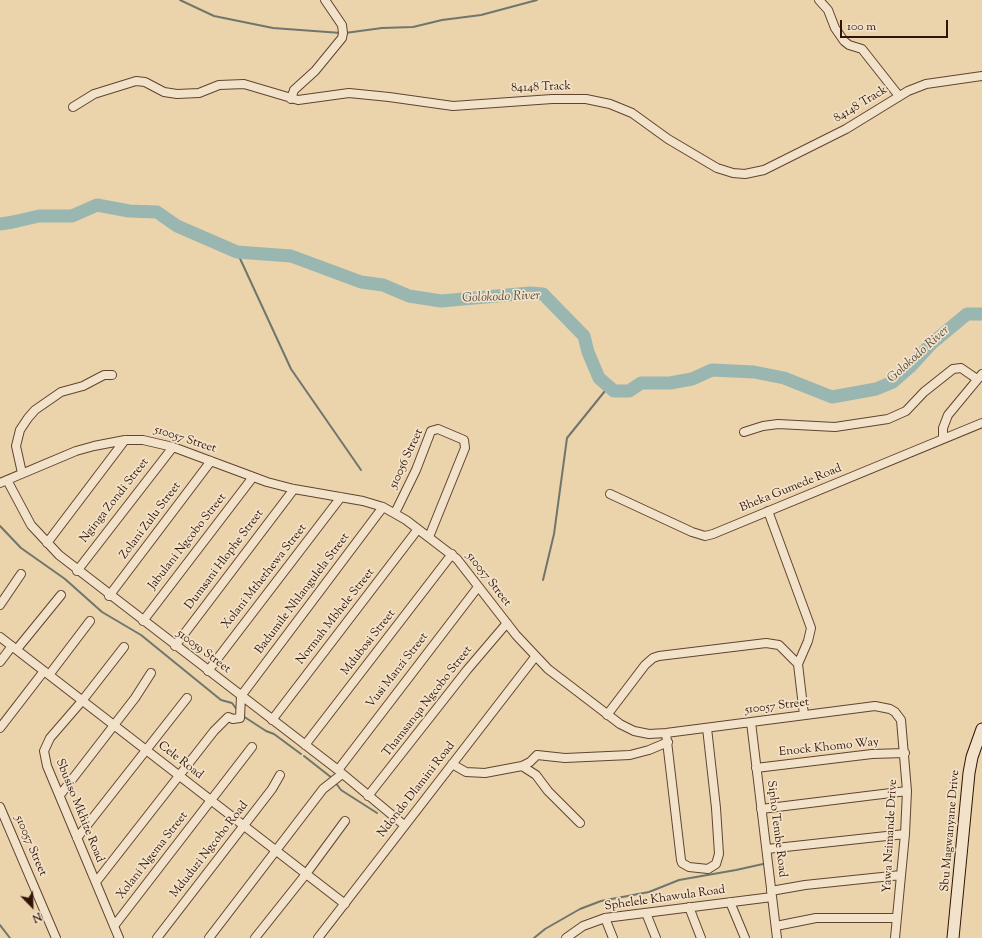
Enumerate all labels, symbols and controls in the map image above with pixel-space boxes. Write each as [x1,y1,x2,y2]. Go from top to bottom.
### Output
scale bar [842,12,950,38]
text: 100 m [847,18,876,36]
street label: 84148 Track [511,80,571,96]
street label: 84148 Track [832,83,890,127]
water label: Golokodo River [462,289,540,307]
water label: Golokodo River [885,323,953,387]
street label: 510057 Street [152,423,218,457]
street label: 510056 Street [387,427,427,491]
street label: Nginga Zondi Street [77,456,153,546]
street label: Bheka Gumede Road [738,462,844,516]
street label: Zolani Zulu Street [117,480,185,562]
street label: Jabulani Ngcobo Street [146,491,230,593]
street label: Dumsani Hlophe Street [183,507,267,613]
street label: Xolani Mthethewa Street [220,522,310,632]
street label: Badumile Nhlangulela Street [253,531,353,657]
street label: 510057 Street [462,550,514,610]
street label: Normah Mbhele Street [294,566,378,668]
street label: Mdubosi Street [339,607,399,679]
street label: 510059 Street [173,627,233,677]
street label: Vusi Manzi Street [364,630,432,712]
street label: Thamsanqa Ngcobo Street [380,644,476,760]
street label: 510057 Street [744,696,810,718]
street label: Enock Khomo Way [778,736,880,760]
street label: Cele Road [155,739,205,783]
street label: Ndondo Dlamini Road [375,739,459,841]
street label: Sbusiso Mkhize Road [52,757,106,865]
street label: Sbu Magwanyane Drive [939,769,963,893]
street label: Yawa Nzimande Drive [881,779,901,893]
street label: Sipho Tembe Road [763,780,789,878]
street label: Mduduzi Ngcobo Road [168,799,252,901]
street label: Xolani Ngema Street [114,809,192,903]
street label: 510057 Street [11,814,49,878]
street label: Sphelele Khawula Road [604,883,726,915]
north arrow [12,886,52,926]
text: N [30,908,44,926]

